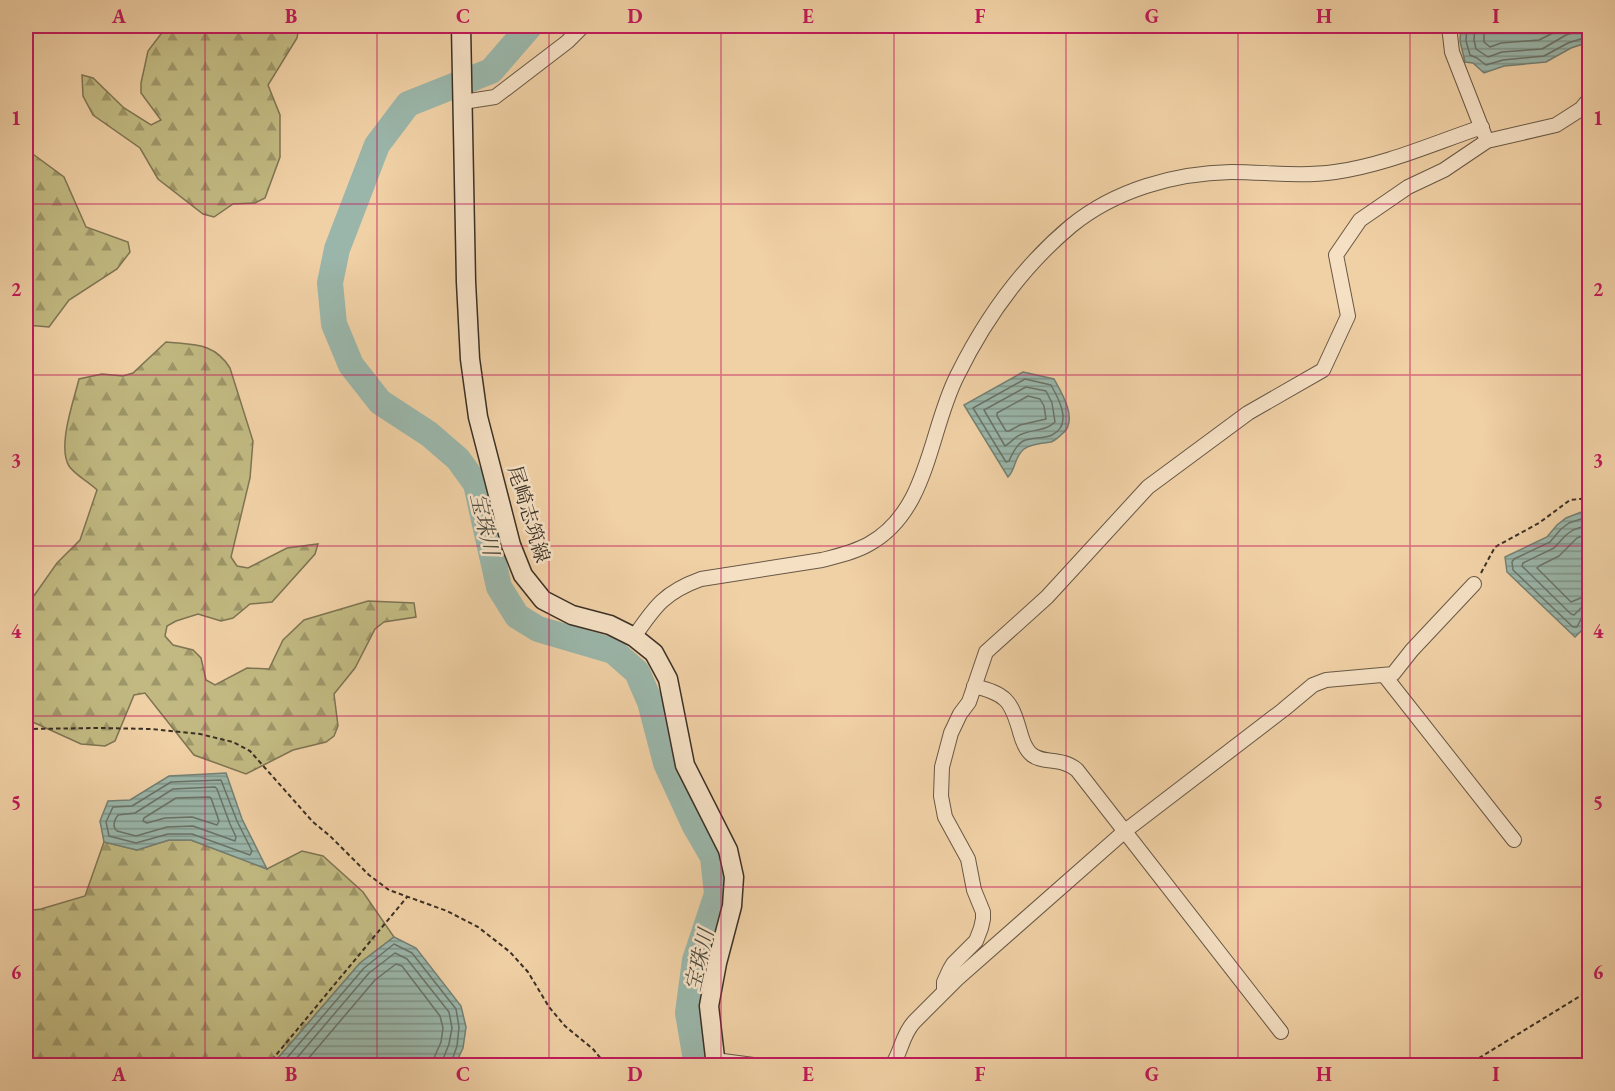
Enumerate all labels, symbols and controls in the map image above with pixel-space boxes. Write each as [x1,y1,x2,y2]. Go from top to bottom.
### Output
text: A [111,3,127,29]
text: B [285,3,297,29]
text: C [456,3,470,29]
text: D [627,3,643,29]
text: E [802,3,814,29]
text: F [975,3,986,29]
text: G [1145,3,1159,29]
text: H [1316,3,1332,29]
text: I [1492,3,1500,29]
text: 1 [11,105,21,131]
text: 1 [1593,105,1603,131]
text: 2 [11,276,22,302]
text: 2 [1593,276,1604,302]
text: 3 [11,447,21,473]
text: 3 [1593,447,1603,473]
street label: 尾崎志筑線 [502,462,556,566]
water label: 宝珠川 [465,490,506,560]
text: 4 [11,618,22,644]
text: 4 [1593,618,1604,644]
text: 5 [11,789,21,815]
text: 5 [1593,789,1603,815]
water label: 宝珠川 [679,924,720,994]
text: 6 [11,959,22,985]
text: 6 [1593,959,1604,985]
text: A [111,1061,127,1087]
text: B [285,1061,297,1087]
text: C [456,1061,470,1087]
text: D [627,1061,643,1087]
text: E [802,1061,814,1087]
text: F [975,1061,986,1087]
text: G [1145,1061,1159,1087]
text: H [1316,1061,1332,1087]
text: I [1492,1061,1500,1087]

